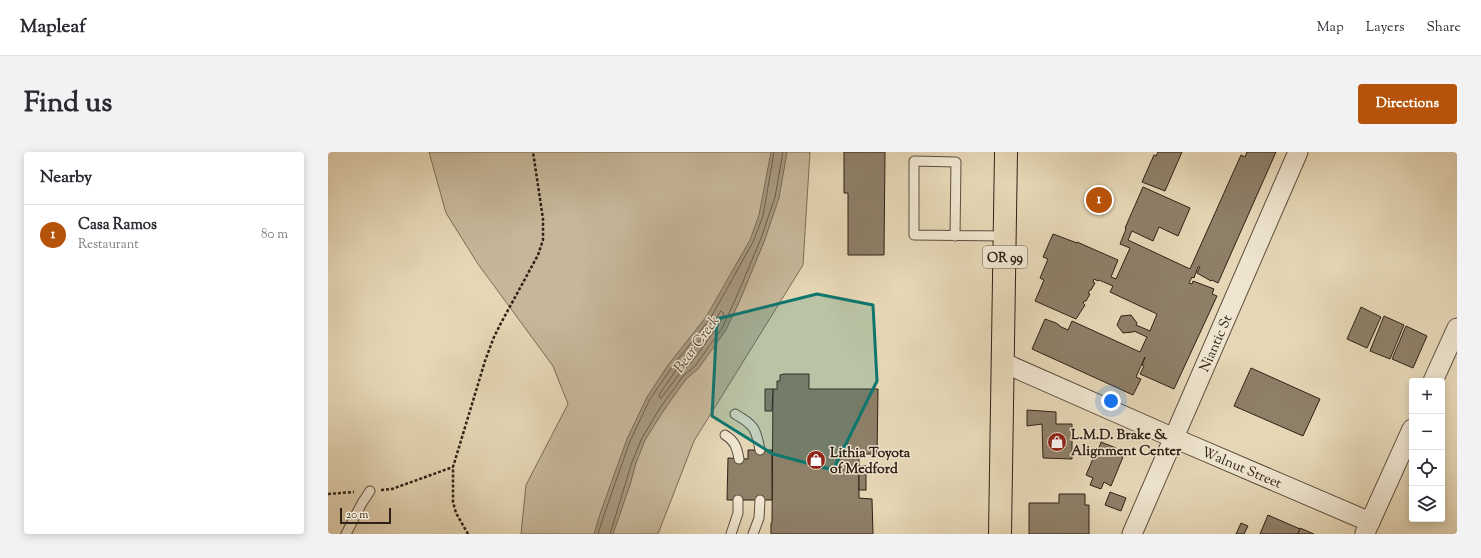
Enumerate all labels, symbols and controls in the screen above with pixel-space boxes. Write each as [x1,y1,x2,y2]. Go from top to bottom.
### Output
text: Mapleaf [20,14,86,41]
text: Map [1317,18,1344,38]
text: Layers [1366,18,1404,38]
text: Share [1426,18,1461,38]
text: Find us [24,84,112,124]
button: Directions [1358,84,1457,124]
text: Nearby [40,166,92,190]
pin: 1 [1086,185,1112,215]
text: Casa Ramos [78,215,157,236]
text: 1 [51,226,55,244]
text: 80 m [261,226,288,244]
text: Restaurant [78,236,139,254]
road number: OR 99 [983,246,1027,268]
water label: Bear Creek [669,312,725,378]
street label: Niantic St [1195,312,1238,376]
map controls [1409,378,1445,522]
button: + [1409,378,1445,414]
your location [1101,391,1121,411]
button: − [1409,414,1445,450]
place label: L.M.D. Brake & Alignment Center [1071,426,1182,462]
shop icon: L.M.D. Brake & Alignment Center [1046,431,1068,453]
street label: Walnut Street [1198,443,1285,495]
place label: Lithia Toyota of Medford [830,444,911,480]
shop icon: Lithia Toyota of Medford [805,449,827,471]
button: locate [1409,450,1445,486]
button: layers [1409,486,1445,522]
scale bar [340,506,391,525]
text: 20 m [346,507,368,523]

